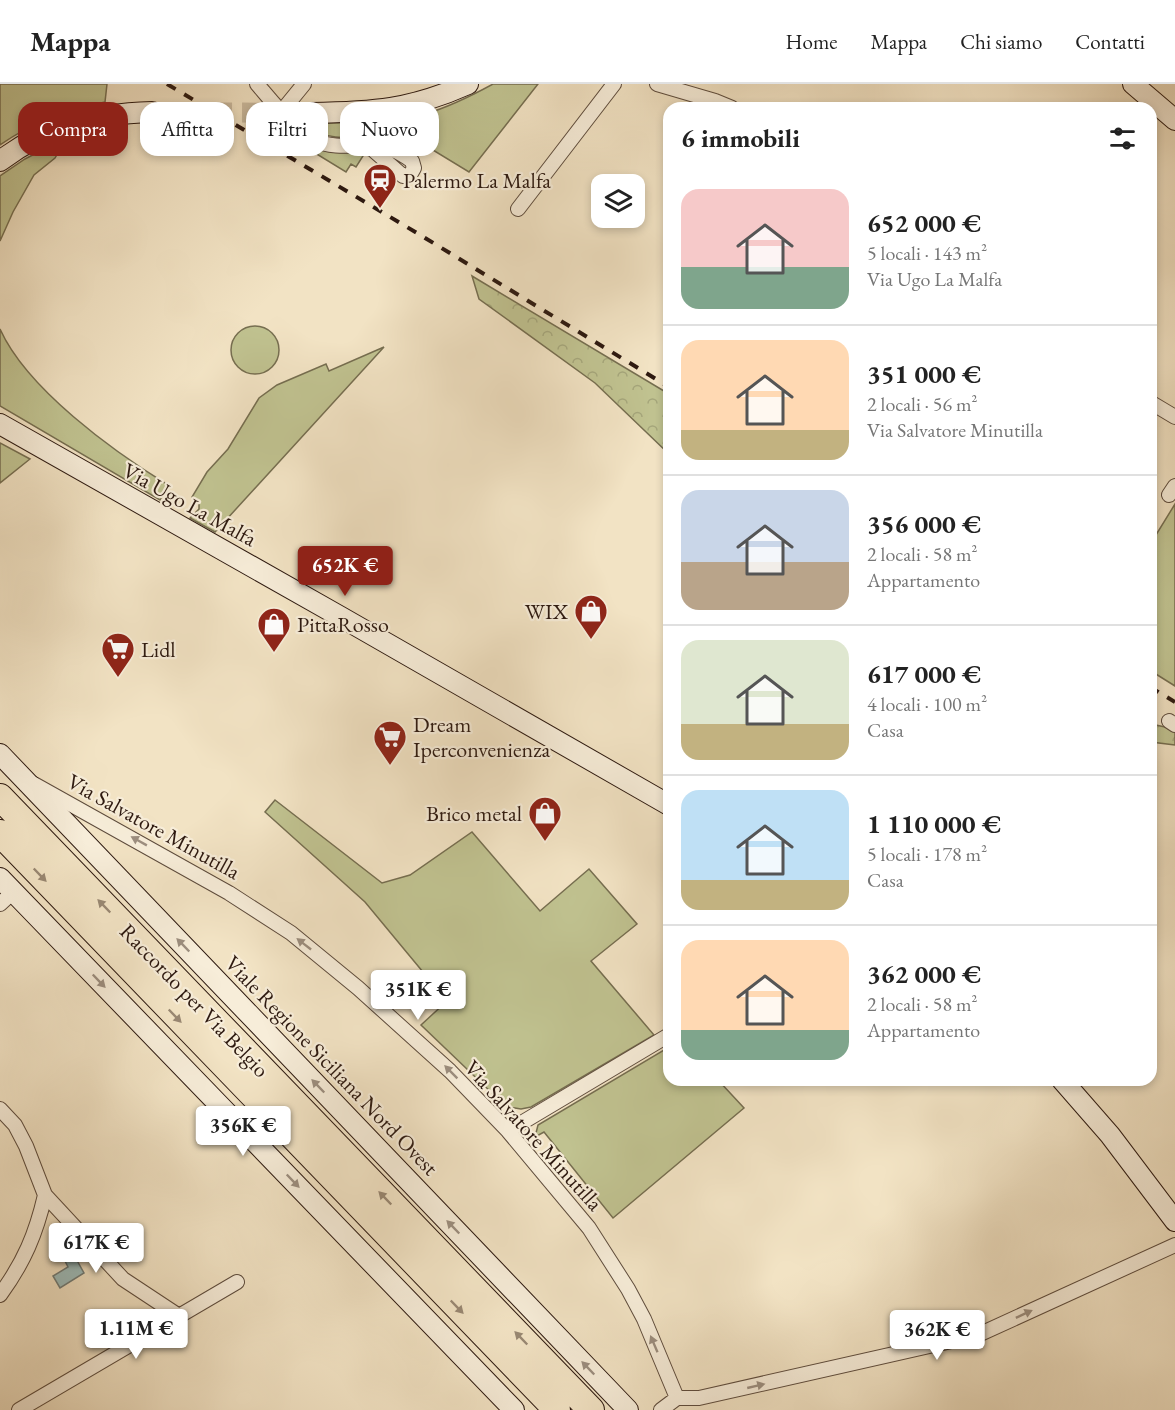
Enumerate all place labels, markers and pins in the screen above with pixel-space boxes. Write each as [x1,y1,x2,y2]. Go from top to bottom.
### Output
station icon: Palermo La Malfa [362,162,398,209]
place label: Palermo La Malfa [403,166,551,195]
pin: 652K € [296,546,394,597]
shop icon: WIX [573,593,609,640]
place label: WIX [525,597,568,626]
shop icon: PittaRosso [256,606,292,653]
place label: PittaRosso [297,610,389,639]
supermarket icon: Lidl [100,631,136,678]
place label: Lidl [141,635,176,664]
place label: Dream Iperconvenienza [413,710,550,764]
supermarket icon: Dream Iperconvenienza [372,719,408,766]
shop icon: Brico metal [527,795,563,842]
place label: Brico metal [426,799,522,828]
pin: 351K € [369,970,467,1021]
pin: 356K € [194,1106,292,1157]
pin: 617K € [47,1223,145,1274]
pin: 1.11M € [81,1309,191,1360]
pin: 362K € [888,1310,986,1361]

